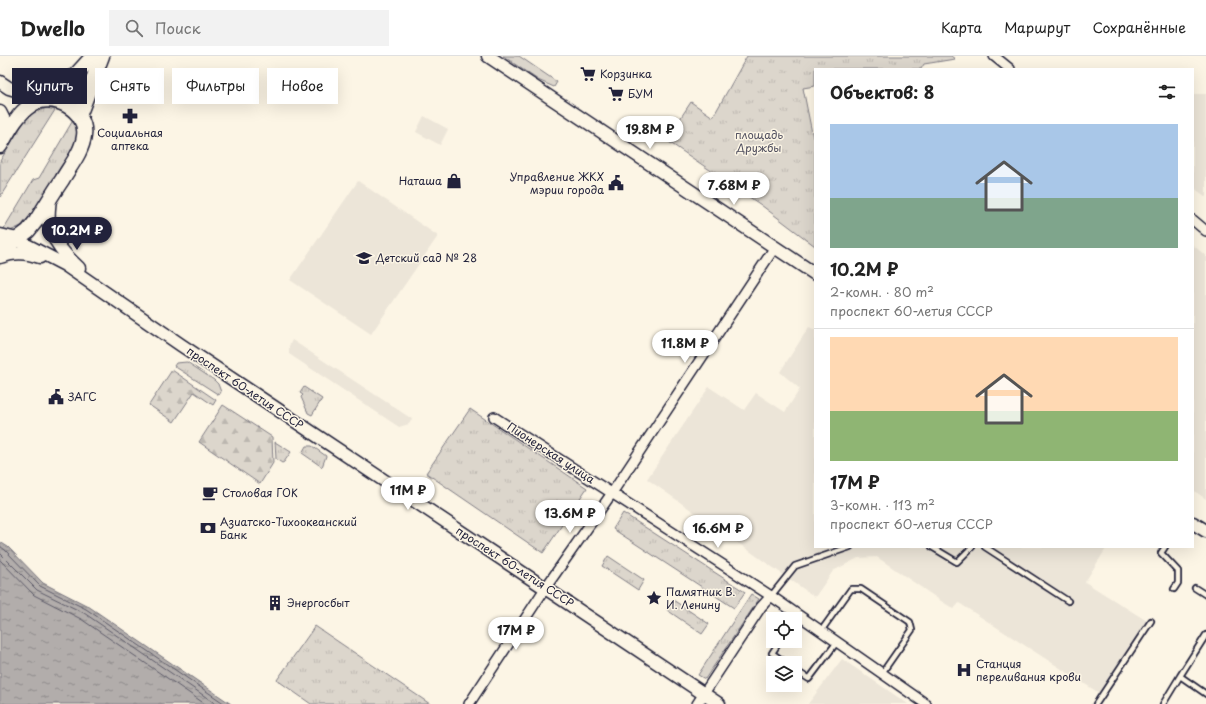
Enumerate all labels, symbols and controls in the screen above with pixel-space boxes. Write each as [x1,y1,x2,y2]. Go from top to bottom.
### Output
search box [109,10,389,46]
text: Dwello [20,14,85,42]
text: Поиск [155,16,201,39]
icon: search [123,17,145,39]
text: Карта [941,17,982,38]
text: Маршрут [1004,17,1070,38]
text: Сохранённые [1092,17,1186,38]
supermarket icon: Корзинка [579,65,597,83]
place label: Корзинка [600,65,652,82]
chip: Купить [12,68,87,104]
chip: Снять [95,68,164,104]
chip: Фильтры [172,68,259,104]
chip: Новое [267,68,338,104]
text: Объектов: 8 [830,79,934,105]
icon: filters [1156,81,1178,103]
supermarket icon: БУМ [607,85,625,103]
place label: БУМ [628,85,653,102]
pharmacy icon: Социальная аптека [121,107,139,125]
pin: 19.8M ₽ [613,116,687,150]
text: 19.8M ₽ [626,119,674,138]
place label: Социальная аптека [97,124,163,154]
park label: площадь Дружбы [735,126,783,156]
icon: home [968,150,1040,222]
place label: Управление ЖКХ мэрии города [510,168,605,198]
place label: Наташа [399,172,442,189]
shop icon: Наташа [445,172,463,190]
pin: 7.68M ₽ [697,172,771,206]
public building icon: Управление ЖКХ мэрии города [607,174,625,192]
text: 7.68M ₽ [708,175,760,194]
pin: 10.2M ₽ [40,217,114,251]
text: 10.2M ₽ [51,220,103,239]
school or university icon: Детский сад № 28 [355,249,373,267]
place label: Детский сад № 28 [375,249,477,266]
text: 10.2M ₽ [830,256,898,282]
text: 2-комн. · 80 m² [830,282,934,301]
text: проспект 60-летия СССР [830,301,993,320]
pin: 11.8M ₽ [648,330,722,364]
text: 11.8M ₽ [661,333,709,352]
street label: проспект 60-летия СССР [183,342,307,433]
icon: home [968,363,1040,435]
public building icon: ЗАГС [47,388,65,406]
place label: ЗАГС [67,388,97,405]
street label: Пионерская улица [504,418,598,487]
text: 17M ₽ [830,469,880,495]
pin: 11M ₽ [380,477,436,511]
text: 11M ₽ [390,480,426,499]
cafe icon: Столовая ГОК [201,484,219,502]
place label: Столовая ГОК [222,484,298,501]
text: 3-комн. · 113 m² [830,495,935,514]
pin: 13.6M ₽ [533,500,607,534]
text: 13.6M ₽ [544,503,596,522]
place label: Азиатско-Тихоокеанский Банк [220,513,357,543]
text: проспект 60-летия СССР [830,514,993,533]
pin: 16.6M ₽ [681,515,755,549]
text: 16.6M ₽ [692,518,744,537]
bank icon: Азиатско-Тихоокеанский Банк [199,519,217,537]
street label: проспект 60-летия СССР [453,522,578,611]
place label: Памятник В. И. Ленину [666,583,735,613]
place icon: Памятник В. И. Ленину [645,589,663,607]
building icon: Энергосбыт [266,594,284,612]
place label: Энергосбыт [287,594,350,611]
map controls [766,612,802,692]
button: locate [766,612,802,648]
pin: 17M ₽ [488,617,544,651]
text: 17M ₽ [497,620,535,639]
place label: Станция переливания крови [976,655,1081,685]
button: layers [766,656,802,692]
hospital icon: Станция переливания крови [955,661,973,679]

